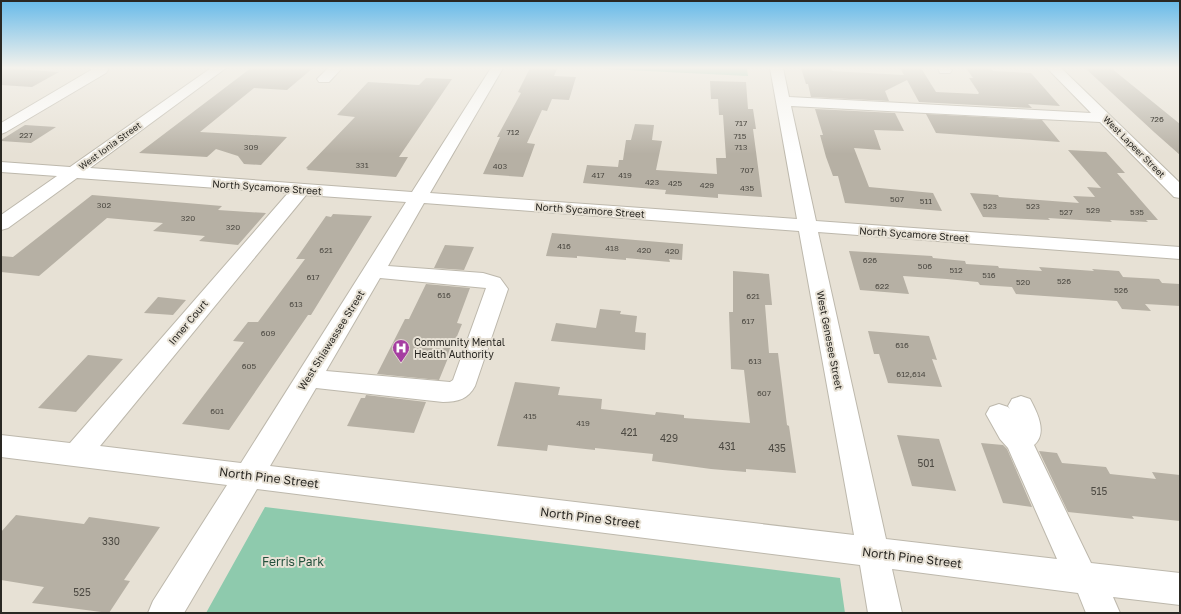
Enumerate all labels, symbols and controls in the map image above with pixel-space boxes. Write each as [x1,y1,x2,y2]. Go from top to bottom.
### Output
street label: West Lapeer Street [1101,113,1168,180]
house number: 726 [1150,114,1164,124]
house number: 717 [735,118,747,128]
street label: West Ionia Street [76,119,143,172]
house number: 712 [507,127,520,137]
house number: 227 [19,130,33,140]
house number: 715 [734,131,747,141]
house number: 309 [244,142,258,152]
house number: 713 [735,142,748,152]
house number: 331 [355,160,369,170]
house number: 403 [493,161,508,171]
house number: 707 [740,165,754,175]
house number: 417 [592,170,605,180]
house number: 419 [618,170,632,180]
street label: North Sycamore Street [212,177,322,197]
house number: 423 [645,177,659,187]
house number: 425 [668,178,682,188]
house number: 429 [700,180,714,190]
house number: 435 [740,183,754,193]
house number: 507 [890,194,904,204]
house number: 511 [920,196,932,206]
house number: 302 [97,200,111,210]
street label: North Sycamore Street [535,200,645,220]
house number: 523 [983,201,997,211]
house number: 523 [1026,201,1040,211]
house number: 529 [1086,205,1100,215]
house number: 527 [1059,207,1073,217]
house number: 535 [1130,207,1144,217]
house number: 320 [181,213,195,223]
house number: 320 [226,222,240,232]
street label: North Sycamore Street [859,224,969,244]
house number: 416 [557,241,571,251]
house number: 418 [605,243,619,253]
house number: 621 [319,245,333,255]
house number: 420 [637,245,651,255]
house number: 420 [665,246,679,256]
house number: 626 [863,255,877,265]
house number: 506 [918,261,932,271]
house number: 512 [949,265,963,275]
house number: 516 [982,270,996,280]
house number: 617 [307,272,319,282]
house number: 526 [1057,276,1071,286]
house number: 520 [1016,277,1030,287]
house number: 622 [875,281,889,291]
house number: 526 [1114,285,1128,295]
street label: West Shiawassee Street [295,288,367,392]
street label: West Genesee Street [815,289,845,391]
house number: 616 [437,290,451,300]
house number: 621 [746,291,760,301]
street label: Inner Court [166,297,210,347]
house number: 613 [289,299,303,309]
house number: 617 [742,316,754,326]
house number: 609 [261,328,275,338]
place label: Community Mental Health Authority [414,336,505,360]
hospital icon: Community Mental Health Authority [391,338,411,363]
house number: 616 [895,340,909,350]
house number: 613 [748,356,762,366]
house number: 605 [242,361,257,371]
house number: 612,614 [896,369,926,379]
house number: 607 [757,388,771,398]
house number: 601 [210,406,224,416]
house number: 415 [523,411,537,421]
house number: 419 [576,418,590,428]
house number: 421 [621,426,638,438]
house number: 429 [660,432,678,444]
house number: 431 [719,440,736,452]
house number: 435 [768,442,786,454]
house number: 501 [918,457,935,469]
street label: North Pine Street [218,464,320,491]
house number: 515 [1091,485,1107,497]
street label: North Pine Street [539,504,641,531]
house number: 330 [102,535,120,547]
street label: North Pine Street [861,544,963,571]
park label: Ferris Park [262,554,324,569]
house number: 525 [73,586,91,598]

